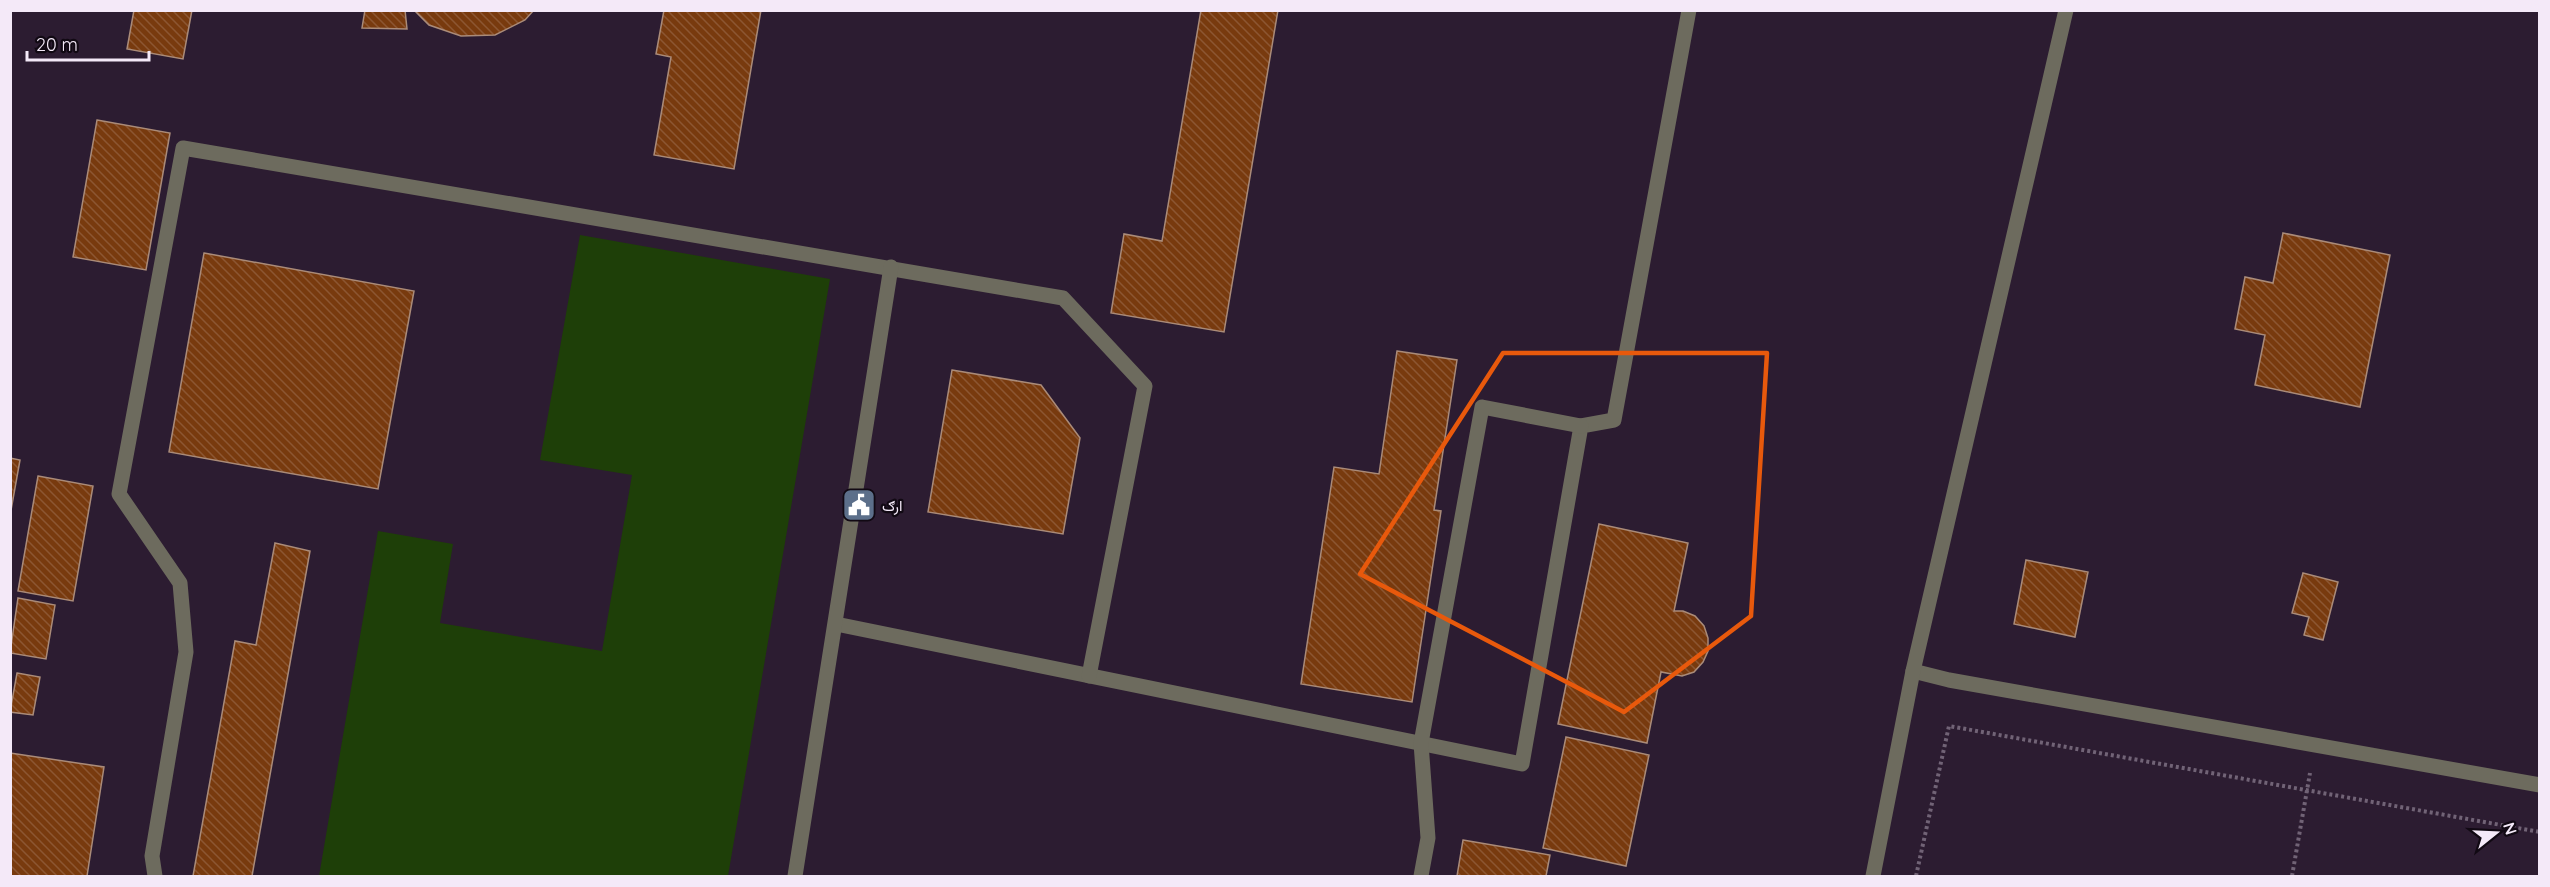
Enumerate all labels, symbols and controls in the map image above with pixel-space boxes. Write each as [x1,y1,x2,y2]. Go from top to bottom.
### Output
scale bar [27,24,148,62]
text: 20 m [36,33,78,56]
public building icon: ارګ [841,487,877,523]
place label: ارګ [882,496,902,515]
north arrow [2466,803,2526,863]
text: N [2499,820,2522,837]

